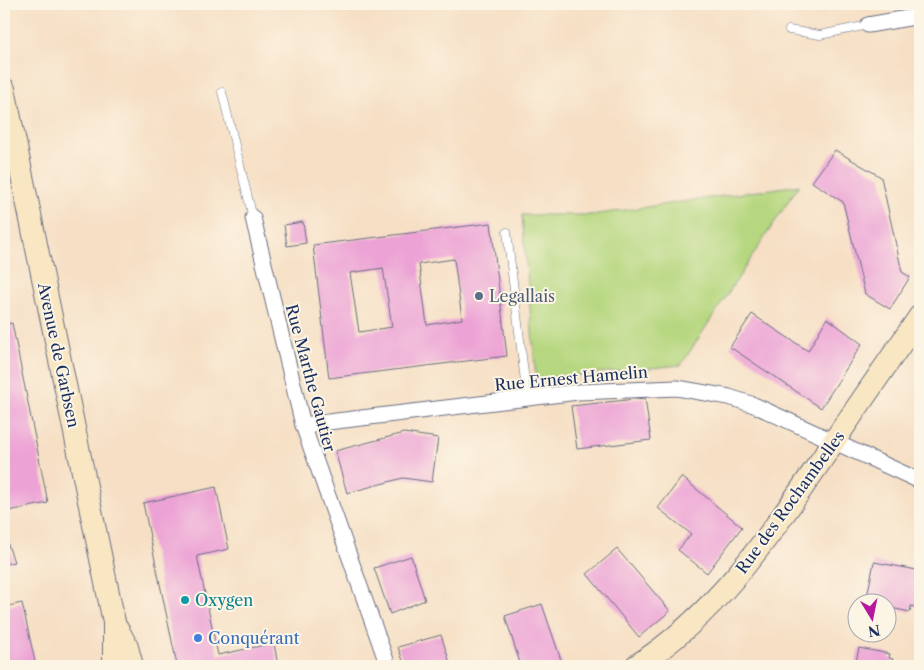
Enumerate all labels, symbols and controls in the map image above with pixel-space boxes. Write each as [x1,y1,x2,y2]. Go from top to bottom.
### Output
street label: Avenue de Garbsen [34,280,84,429]
place label: Legallais [489,286,555,306]
marker: Legallais [473,290,485,302]
street label: Rue Marthe Gautier [282,302,340,454]
street label: Rue Ernest Hamelin [493,361,649,395]
street label: Rue des Rochambelles [731,427,849,577]
place label: Oxygen [195,590,253,610]
north arrow [846,592,896,642]
marker: Oxygen [179,594,191,606]
text: N [867,621,882,641]
place label: Conquérant [208,628,300,648]
marker: Conquérant [192,632,204,644]

